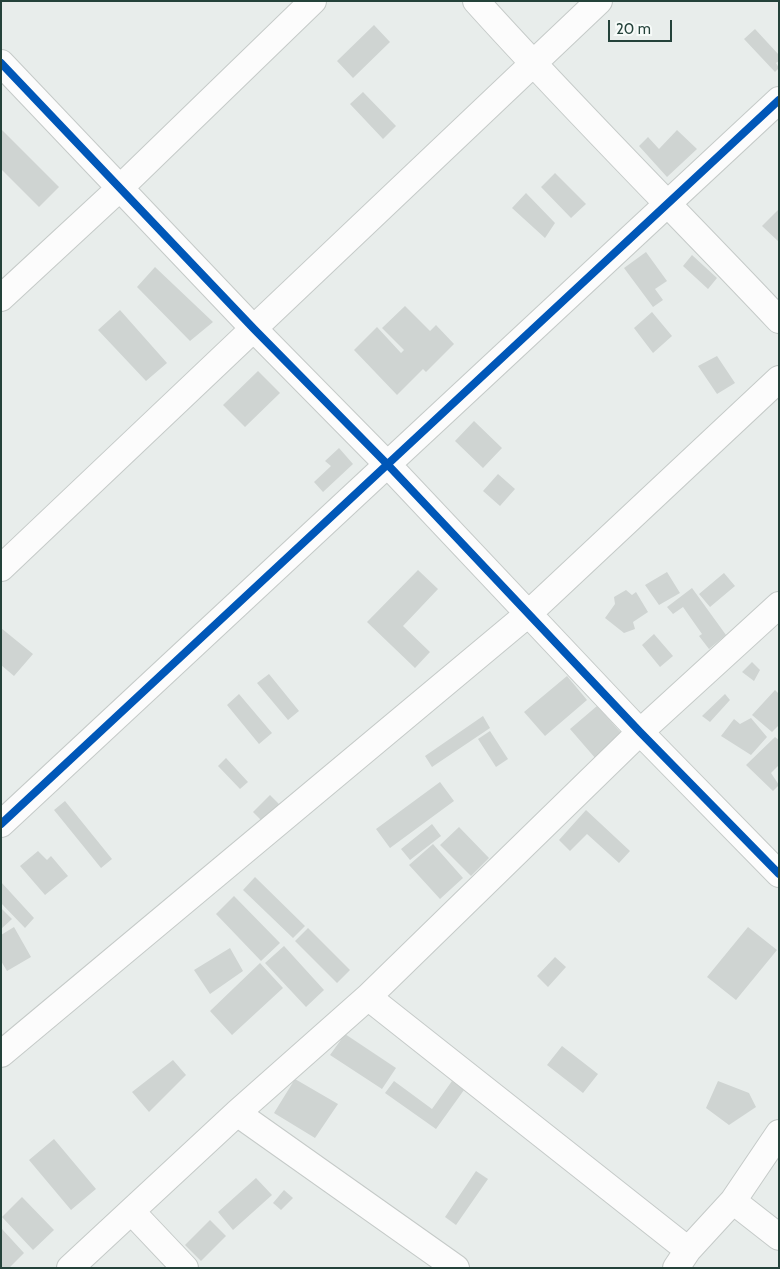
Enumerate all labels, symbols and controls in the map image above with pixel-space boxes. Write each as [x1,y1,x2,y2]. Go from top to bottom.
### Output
scale bar [610,10,674,42]
text: 20 m [616,20,651,38]

